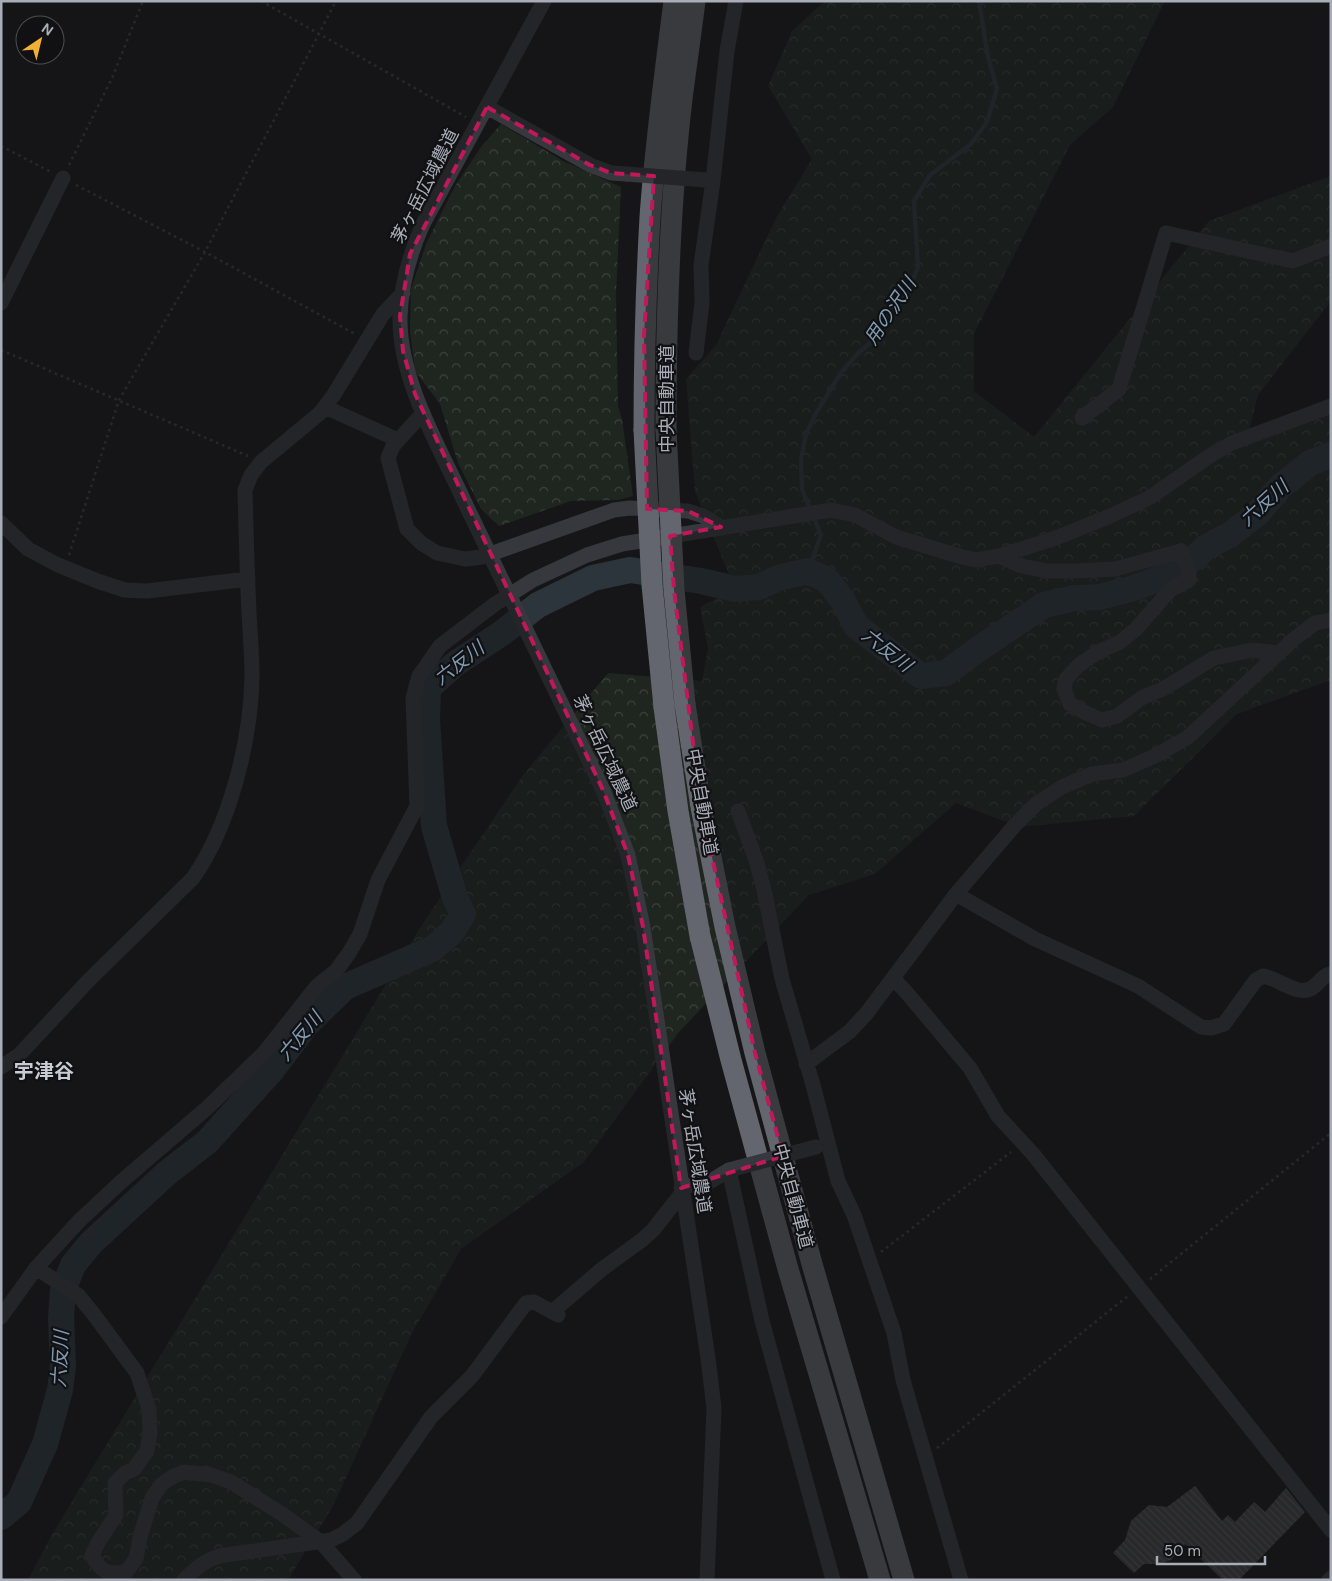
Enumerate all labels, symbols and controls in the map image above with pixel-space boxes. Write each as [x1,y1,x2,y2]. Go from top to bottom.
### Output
north arrow [15,15,65,65]
text: N [38,19,57,40]
street label: 茅ヶ岳広域農道 [386,124,464,248]
water label: 用の沢川 [858,271,923,349]
street label: 中央自動車道 [655,345,679,453]
water label: 六反川 [1234,473,1295,531]
water label: 六反川 [857,623,919,679]
water label: 六反川 [429,634,491,690]
street label: 茅ヶ岳広域農道 [567,691,643,815]
street label: 中央自動車道 [681,747,723,857]
water label: 六反川 [272,1005,329,1066]
district label: 宇津谷 [14,1058,74,1084]
street label: 茅ヶ岳広域農道 [673,1087,717,1215]
street label: 中央自動車道 [767,1141,819,1251]
water label: 六反川 [46,1328,74,1388]
scale bar [1157,1534,1264,1566]
text: 50 m [1164,1541,1201,1561]

